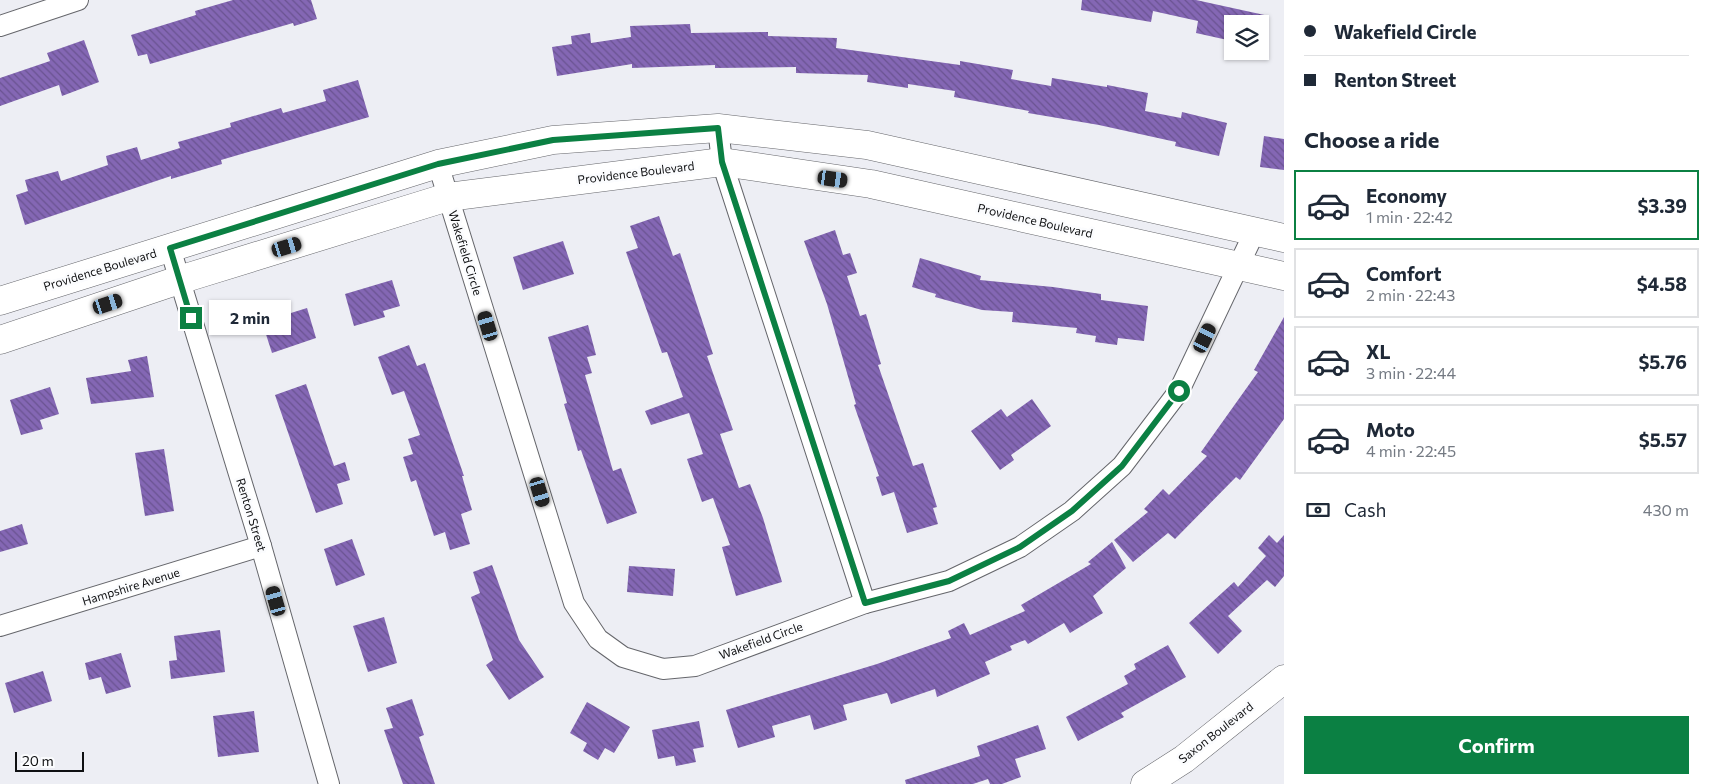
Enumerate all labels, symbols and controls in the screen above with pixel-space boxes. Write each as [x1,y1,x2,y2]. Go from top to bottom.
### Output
map controls [1224,15,1269,60]
button: layers [1224,15,1269,60]
text: Wakefield Circle [1334,20,1476,43]
text: Renton Street [1334,68,1456,91]
text: Choose a ride [1304,126,1439,153]
street label: Providence Boulevard [577,158,695,186]
car [817,169,848,189]
icon: car [1306,183,1351,228]
text: Economy [1366,184,1447,207]
text: $3.39 [1637,194,1687,217]
street label: Providence Boulevard [976,200,1094,240]
text: 1 min · 22:42 [1366,207,1453,226]
street label: Wakefield Circle [446,209,486,297]
car [270,235,303,259]
street label: Providence Boulevard [41,245,158,293]
icon: car [1306,261,1351,306]
text: Comfort [1366,262,1442,285]
text: $4.58 [1637,272,1687,295]
text: 2 min · 22:43 [1366,285,1455,304]
car [91,292,124,316]
callout: 2 min [208,300,291,336]
route end [180,307,202,329]
text: 2 min [230,308,270,327]
car [476,309,499,343]
car [1191,321,1218,355]
icon: car [1306,339,1351,384]
text: XL [1366,340,1391,363]
text: $5.76 [1638,350,1687,373]
text: 3 min · 22:44 [1366,363,1456,382]
route start [1168,380,1190,402]
icon: car [1306,417,1351,462]
text: Moto [1366,418,1415,441]
text: $5.57 [1639,428,1687,451]
text: 4 min · 22:45 [1366,441,1456,460]
car [528,475,551,509]
street label: Renton Street [234,476,270,553]
icon: cash [1304,496,1332,524]
text: Cash [1344,498,1386,521]
text: 430 m [1643,500,1689,519]
street label: Hampshire Avenue [80,565,181,608]
car [264,585,287,617]
street label: Wakefield Circle [717,618,804,662]
street label: Saxon Boulevard [1175,699,1255,766]
button: Confirm [1304,716,1689,774]
scale bar [15,749,84,772]
text: 20 m [22,752,54,769]

